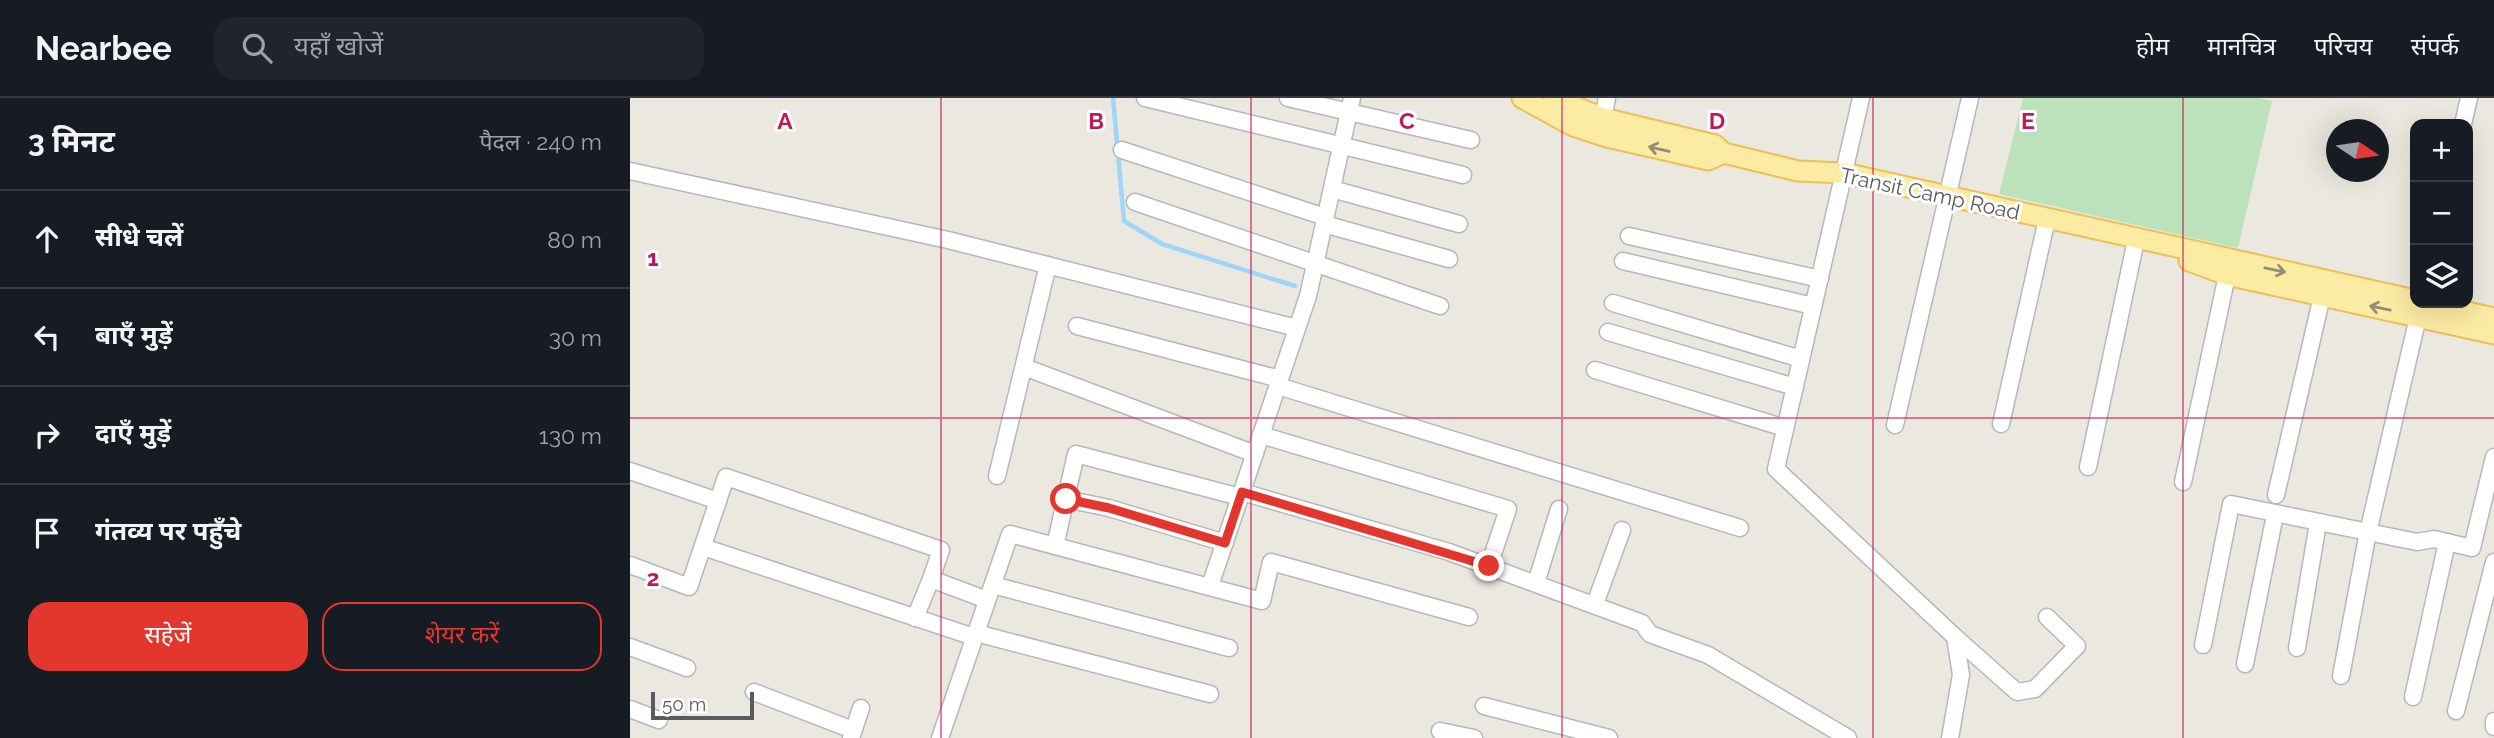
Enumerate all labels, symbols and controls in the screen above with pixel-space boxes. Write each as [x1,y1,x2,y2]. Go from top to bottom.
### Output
search box [214,17,704,80]
text: Nearbee [35,29,172,68]
icon: search [238,29,276,67]
text: यहाँ खोजें [294,31,383,61]
text: होम [2136,32,2169,61]
text: मानचित्र [2207,32,2276,61]
text: परिचय [2314,32,2373,61]
text: संपर्क [2411,32,2459,61]
text: A [777,107,793,134]
text: B [1088,107,1104,134]
text: C [1399,107,1415,134]
text: D [1709,107,1725,134]
text: E [2021,107,2035,134]
north arrow [2326,119,2389,182]
map controls [2410,119,2473,308]
button: + [2410,119,2473,182]
text: 3 मिनट [28,124,115,159]
text: पैदल · 240 m [479,128,602,155]
one-way arrow [1648,141,1671,155]
street label: Transit Camp Road [1838,162,2022,225]
button: − [2410,182,2473,245]
icon: ahead [28,220,66,258]
text: सीधे चलें [95,222,183,252]
text: 80 m [547,226,602,253]
text: 1 [647,244,659,271]
button: layers [2410,245,2473,308]
one-way arrow [2263,263,2286,277]
one-way arrow [2369,301,2392,315]
icon: left [28,318,66,356]
text: बाएँ मुड़ें [95,320,173,350]
text: 30 m [549,324,602,351]
icon: right [28,416,66,454]
text: दाएँ मुड़ें [95,418,171,448]
text: 130 m [539,422,602,449]
route start [1050,483,1081,514]
icon: arrive [28,514,66,552]
text: गंतव्य पर पहुँचे [95,516,241,546]
route end [1473,550,1504,581]
text: 2 [647,564,659,591]
button: सहेजें [28,602,308,671]
button: शेयर करें [322,602,602,671]
scale bar [651,689,754,721]
text: 50 m [662,693,706,715]

